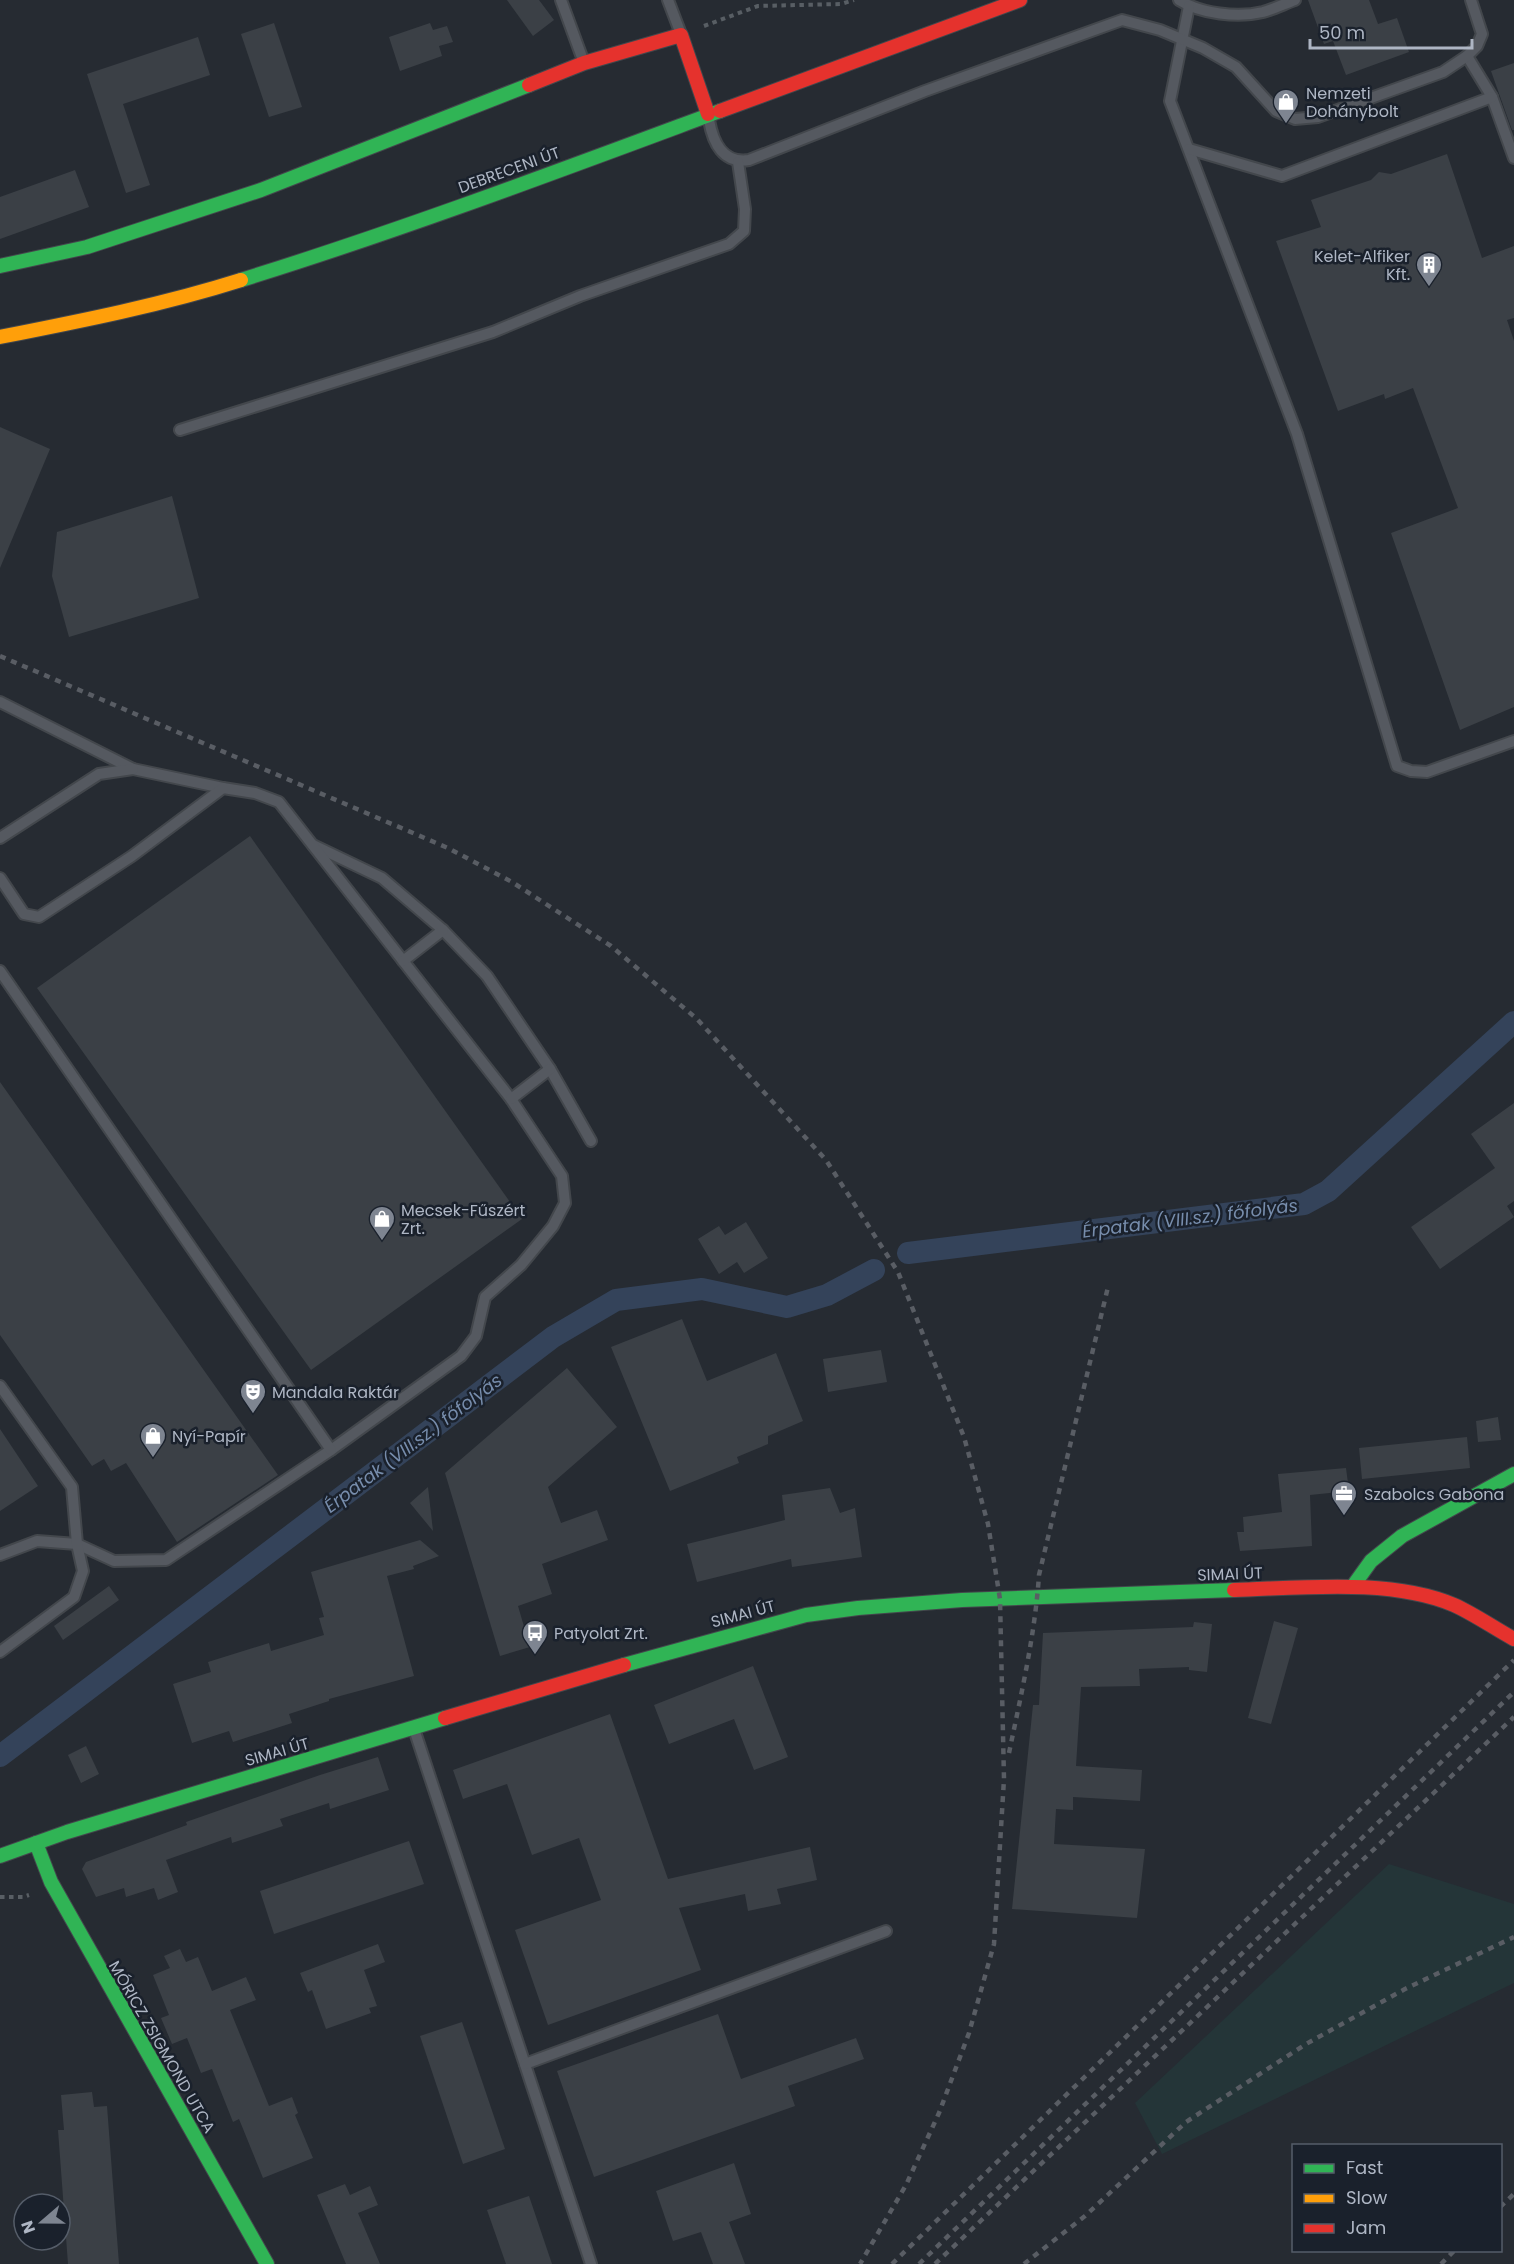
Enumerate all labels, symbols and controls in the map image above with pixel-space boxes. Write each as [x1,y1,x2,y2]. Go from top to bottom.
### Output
scale bar [1310,12,1472,50]
text: 50 m [1319,20,1365,45]
place label: Nemzeti Dohánybolt [1306,82,1399,123]
shop icon: Nemzeti Dohánybolt [1271,87,1301,125]
street label: DEBRECENI ÚT [455,141,563,199]
place label: Kelet-Alfiker Kft. [1314,245,1410,286]
building icon: Kelet-Alfiker Kft. [1414,250,1444,288]
water label: Érpatak (VIII.sz.) főfolyás [1081,1192,1299,1244]
place label: Mecsek-Fűszért Zrt. [401,1199,526,1240]
shop icon: Mecsek-Fűszért Zrt. [367,1204,397,1242]
water label: Érpatak (VIII.sz.) főfolyás [319,1368,507,1518]
theatre icon: Mandala Raktár [238,1377,268,1415]
place label: Mandala Raktár [272,1381,399,1404]
shop icon: Nyí-Papír [138,1421,168,1459]
place label: Nyí-Papír [172,1425,246,1448]
office icon: Szabolcs Gabona [1329,1479,1359,1517]
place label: Szabolcs Gabona [1364,1483,1504,1506]
street label: SIMAI ÚT [1197,1561,1263,1587]
street label: SIMAI ÚT [708,1594,778,1634]
bus stop icon: Patyolat Zrt. [520,1618,550,1656]
place label: Patyolat Zrt. [554,1622,648,1645]
street label: SIMAI ÚT [242,1732,312,1772]
street label: MÓRICZ ZSIGMOND UTCA [103,1957,221,2138]
legend [1292,2144,1502,2252]
text: Fast [1346,2155,1383,2180]
text: Slow [1346,2185,1388,2210]
north arrow [12,2192,72,2252]
text: Jam [1346,2215,1386,2240]
text: N [16,2217,41,2237]

